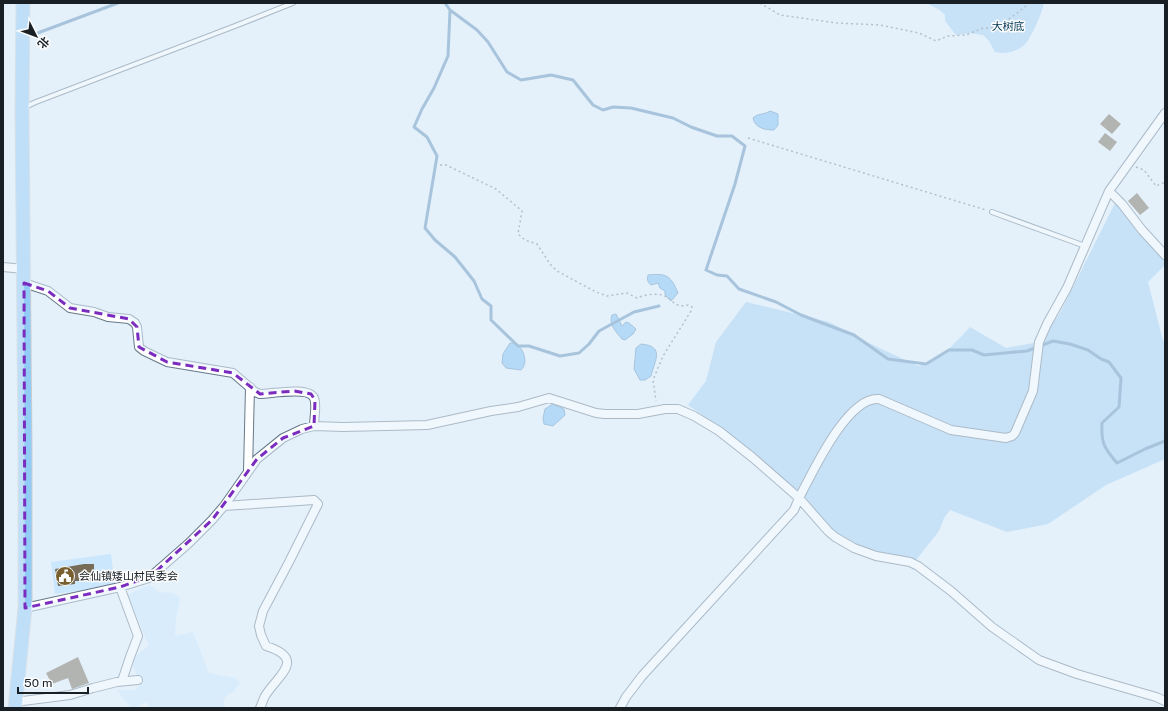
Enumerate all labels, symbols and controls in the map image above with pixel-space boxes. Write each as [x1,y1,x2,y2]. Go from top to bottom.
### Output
north arrow [16,16,56,56]
park label: 大树底 [992,20,1025,32]
text: 北 [35,35,52,51]
public building icon: 会仙镇矮山村民委会 [54,565,76,587]
place label: 会仙镇矮山村民委会 [79,570,178,582]
scale bar [18,669,88,695]
text: 50 m [24,676,52,690]

